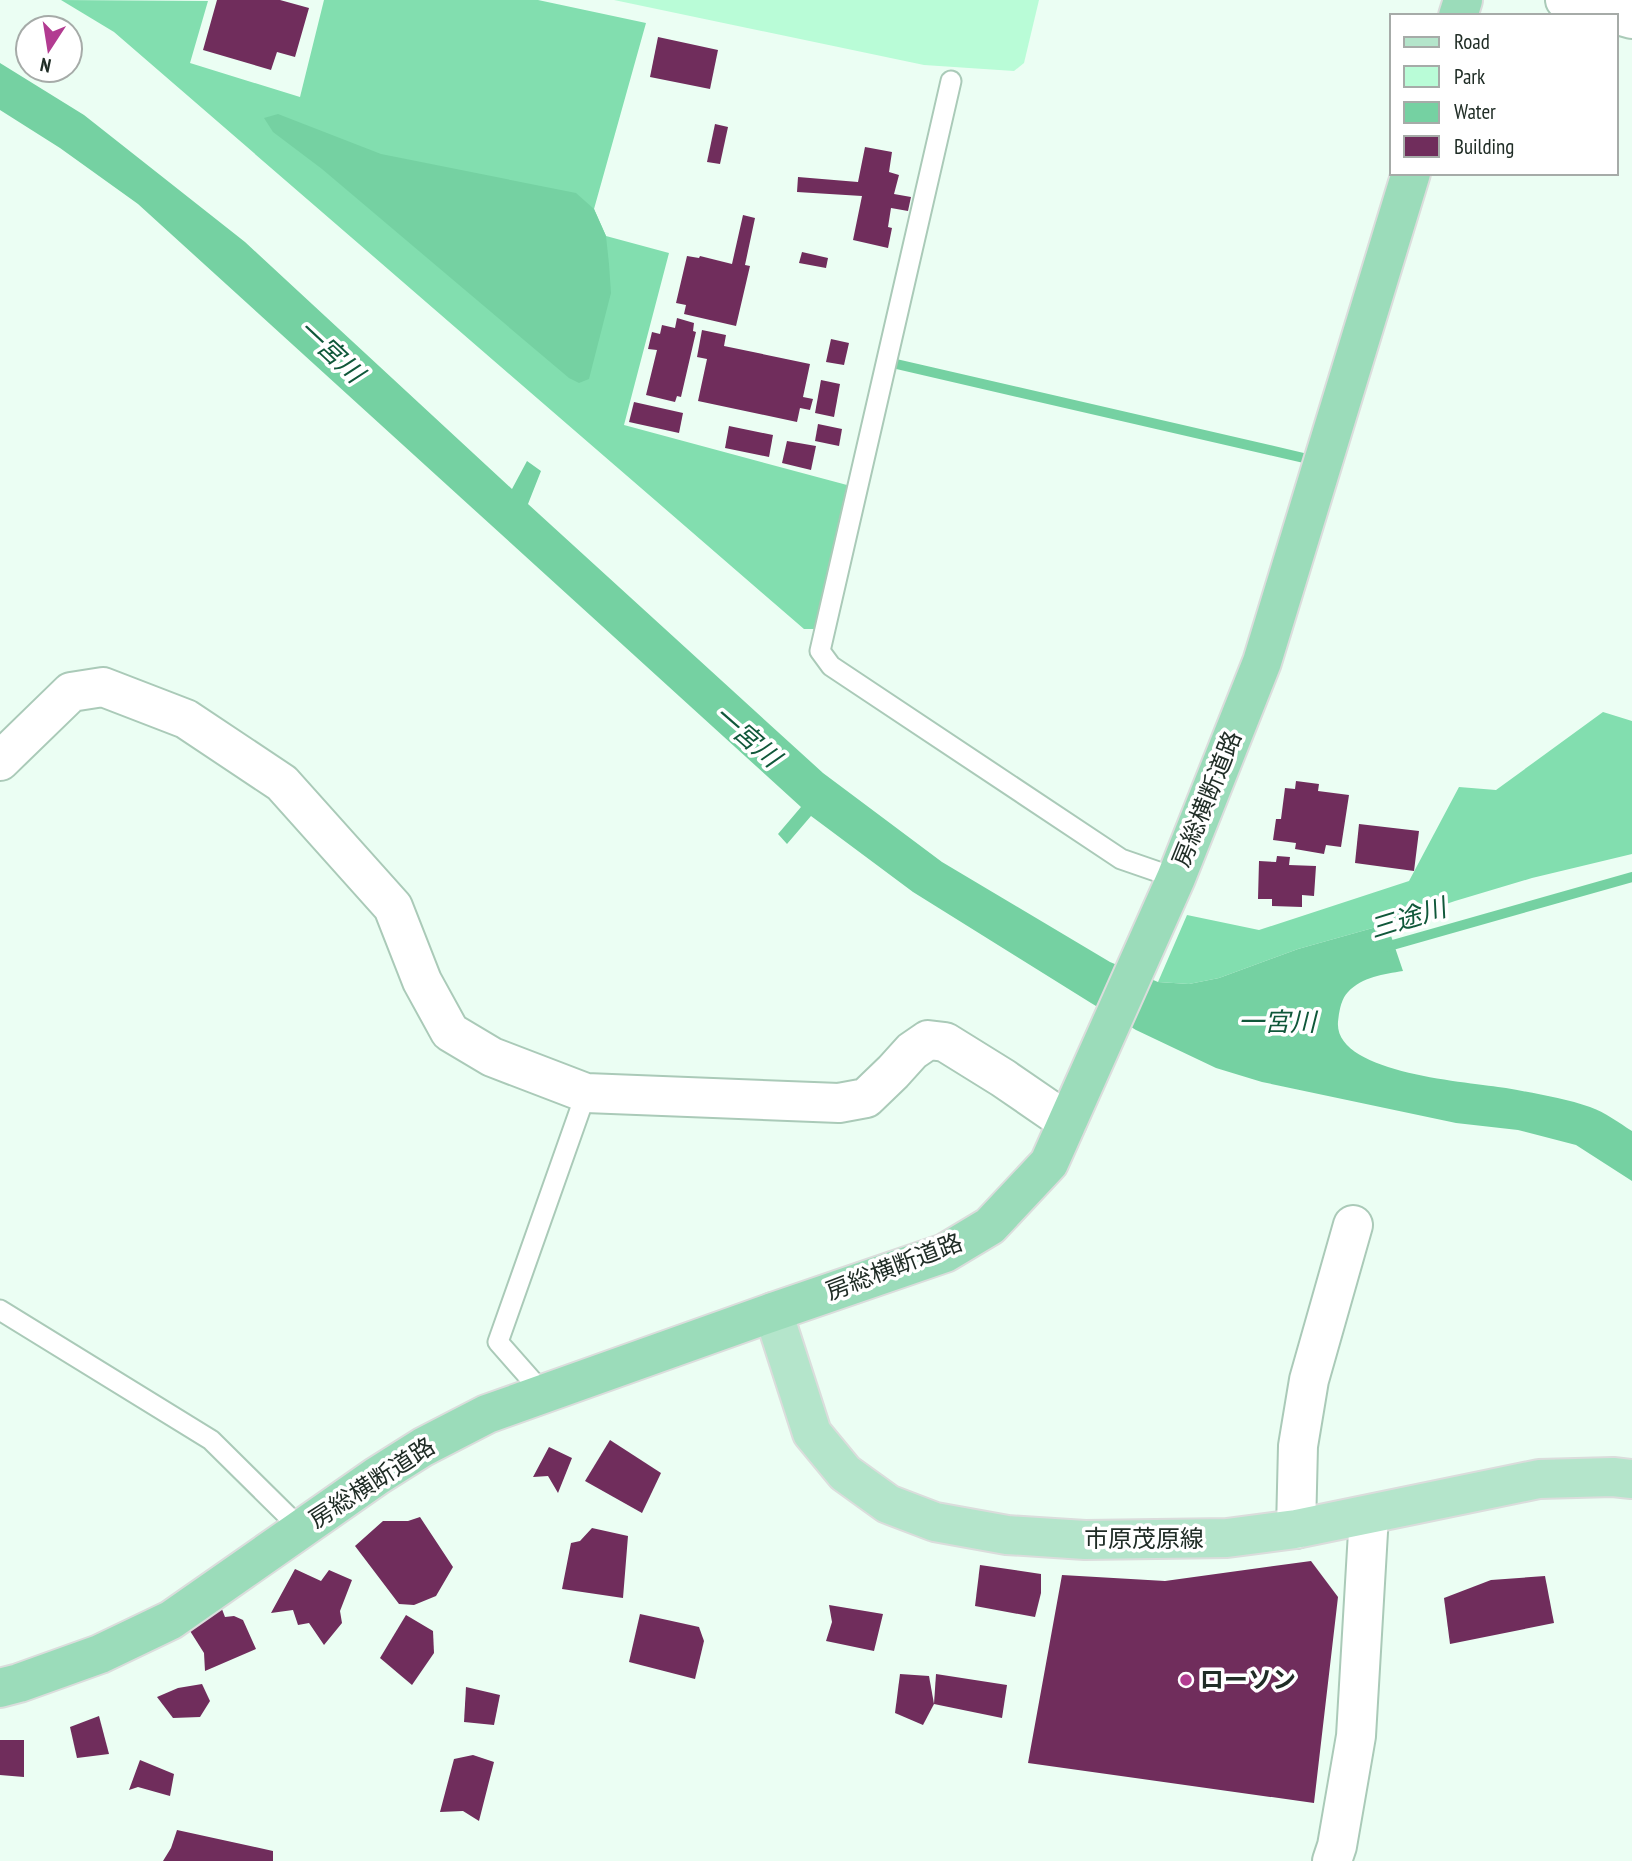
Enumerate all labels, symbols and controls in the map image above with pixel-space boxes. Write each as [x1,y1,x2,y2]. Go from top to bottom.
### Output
north arrow [14,14,84,84]
legend [1390,14,1618,175]
text: Road [1454,28,1490,55]
text: N [38,53,53,78]
text: Park [1454,63,1485,90]
text: Water [1454,98,1496,125]
text: Building [1454,133,1514,160]
water label: 一宮川 [292,312,373,391]
water label: 一宮川 [707,698,790,776]
street label: 房総横断道路 [1165,726,1248,871]
water label: 三途川 [1366,889,1453,945]
water label: 一宮川 [1238,1005,1319,1038]
street label: 房総横断道路 [821,1226,967,1307]
street label: 房総横断道路 [303,1430,441,1535]
street label: 市原茂原線 [1084,1523,1204,1554]
place label: ローソン [1200,1664,1296,1695]
marker: ローソン [1178,1672,1194,1688]

